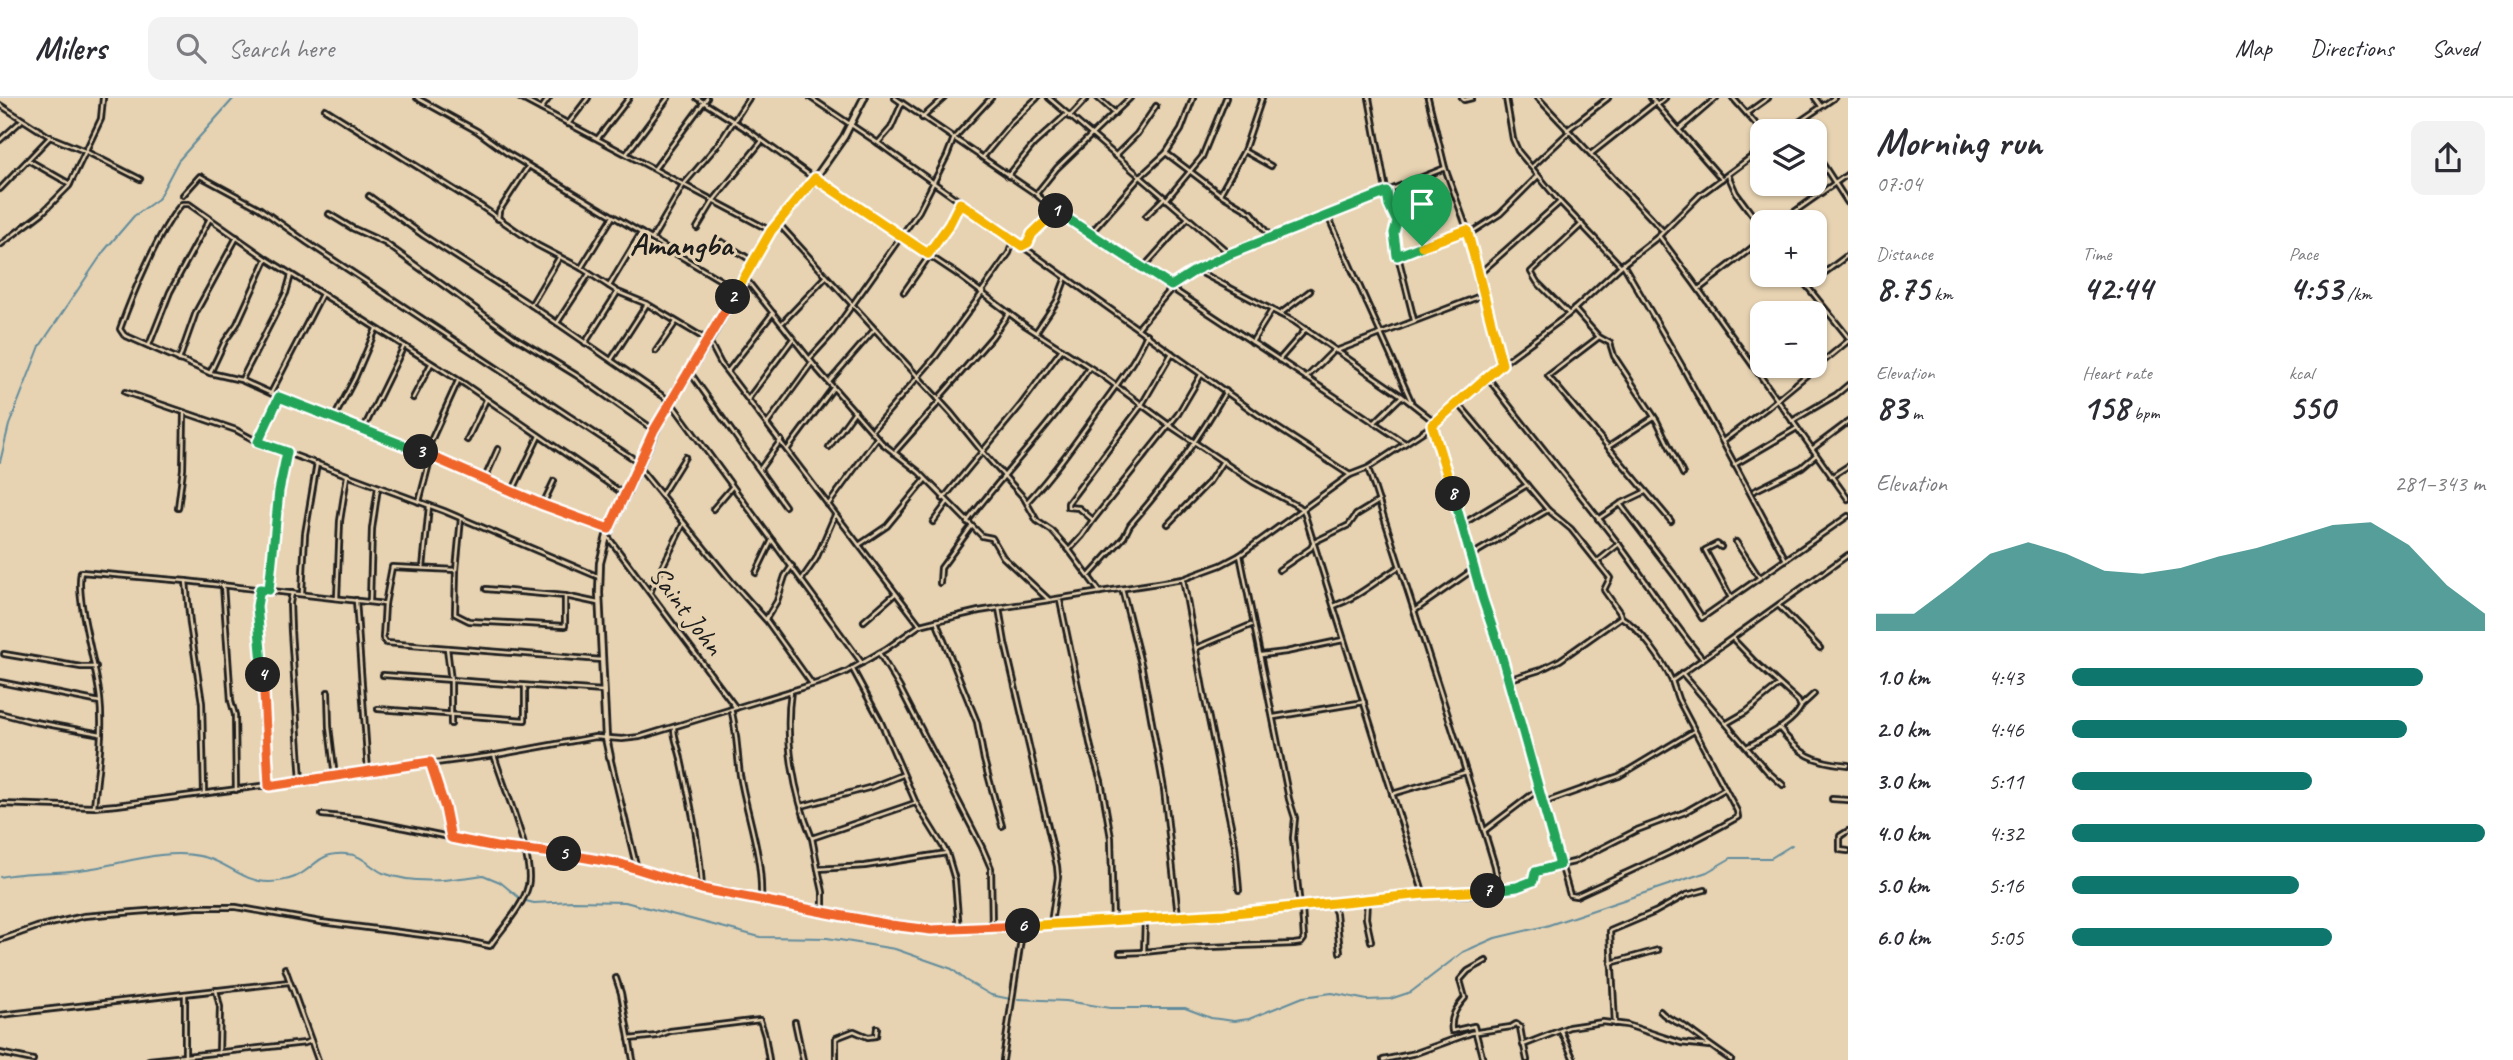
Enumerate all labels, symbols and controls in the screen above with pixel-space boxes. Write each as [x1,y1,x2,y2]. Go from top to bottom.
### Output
search box [148,17,638,80]
text: Milers [35,27,106,69]
icon: search [172,29,210,67]
text: Search here [228,32,334,65]
text: Map [2235,33,2272,63]
text: Directions [2310,33,2393,63]
text: Saved [2431,33,2478,63]
map controls [1750,119,1827,378]
button: layers [1750,119,1827,196]
text: Morning run [1876,119,2042,166]
button: share [2411,121,2485,195]
text: 07:04 [1876,169,1922,198]
pin [1392,174,1452,246]
icon: arrive [1403,185,1441,223]
pin: 1 [1038,194,1074,228]
text: 1 [1051,198,1060,222]
button: + [1750,210,1827,287]
district label: Amangba [630,224,735,265]
text: Distance [1876,242,1933,266]
text: Time [2082,242,2111,266]
text: Pace [2289,242,2318,266]
text: 8.75 [1876,266,1929,311]
text: 42:44 [2082,266,2152,311]
text: 4:53 [2289,266,2342,311]
pin: 2 [716,280,750,314]
text: km [1929,282,1953,306]
text: /km [2342,282,2372,306]
text: 2 [728,284,737,308]
button: − [1750,301,1827,378]
text: Elevation [1876,361,1934,385]
text: Heart rate [2082,361,2152,385]
text: kcal [2289,361,2314,385]
text: 83 [1876,385,1908,430]
text: 158 [2082,385,2129,430]
text: 550 [2289,385,2335,430]
text: m [1908,401,1923,425]
text: bpm [2129,401,2160,425]
pin: 3 [404,434,438,470]
text: 3 [416,439,425,463]
text: Elevation [1876,469,1947,498]
text: 281–343 m [2394,469,2485,498]
pin: 8 [1436,476,1470,512]
text: 8 [1448,481,1457,505]
street label: Saint John [642,558,733,663]
pin: 4 [246,658,280,692]
text: 4 [258,662,267,686]
text: 1.0 km [1876,663,1930,692]
text: 4:43 [1988,663,2024,692]
text: 2.0 km [1876,715,1930,744]
text: 4:46 [1988,715,2024,744]
text: 3.0 km [1876,767,1930,796]
text: 5:11 [1988,767,2024,796]
text: 4.0 km [1876,819,1930,848]
text: 4:32 [1988,819,2024,848]
pin: 5 [546,836,582,872]
text: 5 [559,841,568,865]
text: 5.0 km [1876,871,1929,900]
text: 5:16 [1988,871,2024,900]
pin: 7 [1470,874,1506,908]
text: 7 [1483,878,1492,902]
pin: 6 [1006,908,1040,944]
text: 6 [1018,913,1027,937]
text: 6.0 km [1876,923,1930,952]
text: 5:05 [1988,923,2024,952]

